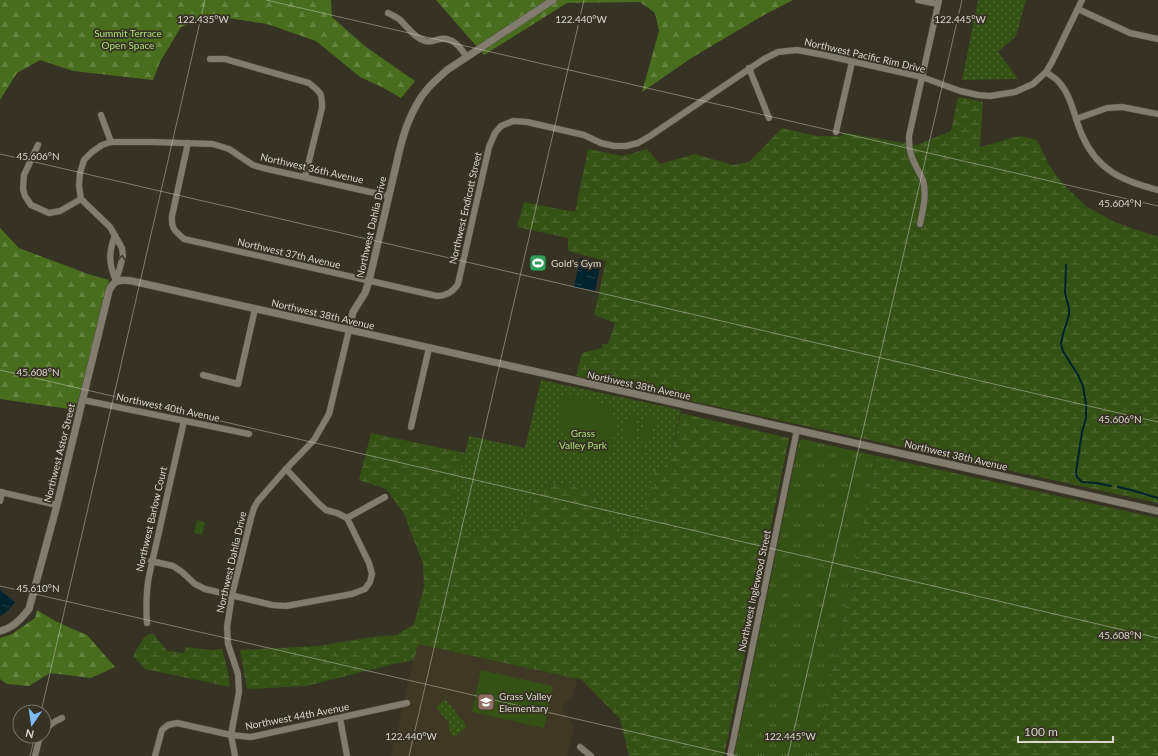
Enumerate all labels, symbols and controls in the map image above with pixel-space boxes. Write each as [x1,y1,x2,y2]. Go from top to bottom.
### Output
text: 122.435°W [177,13,229,25]
text: 122.440°W [555,13,607,25]
text: 122.445°W [934,13,986,25]
park label: Summit Terrace Open Space [94,27,162,51]
street label: Northwest Pacific Rim Drive [803,35,927,75]
text: 45.606°N [16,150,60,162]
street label: Northwest 36th Avenue [259,150,365,186]
street label: Northwest Endicott Street [446,150,484,265]
street label: Northwest Dahlia Drive [353,175,389,279]
text: 45.604°N [1098,197,1142,209]
street label: Northwest 37th Avenue [236,235,342,271]
sports icon: Gold's Gym [528,253,548,273]
one-way arrow [117,255,126,261]
place label: Gold's Gym [551,257,601,269]
street label: Northwest 38th Avenue [270,296,376,332]
text: 45.608°N [16,366,60,378]
street label: Northwest 38th Avenue [586,368,692,402]
street label: Northwest 40th Avenue [115,390,221,424]
street label: Northwest Astor Street [41,402,77,504]
text: 45.606°N [1098,413,1142,425]
park label: Grass Valley Park [559,427,608,451]
street label: Northwest 38th Avenue [903,437,1009,473]
street label: Northwest Barlow Court [133,465,169,573]
street label: Northwest Dahlia Drive [213,510,249,614]
street label: Northwest Inglewood Street [735,529,773,653]
text: 45.610°N [16,582,60,594]
text: 45.608°N [1098,629,1142,641]
place label: Grass Valley Elementary [499,690,552,714]
school or university icon: Grass Valley Elementary [476,692,496,712]
street label: Northwest 44th Avenue [244,700,350,732]
north arrow [12,704,52,744]
scale bar [1018,718,1113,744]
text: 100 m [1024,724,1058,739]
text: N [24,727,35,742]
text: 122.440°W [385,730,437,742]
text: 122.445°W [764,730,816,742]

